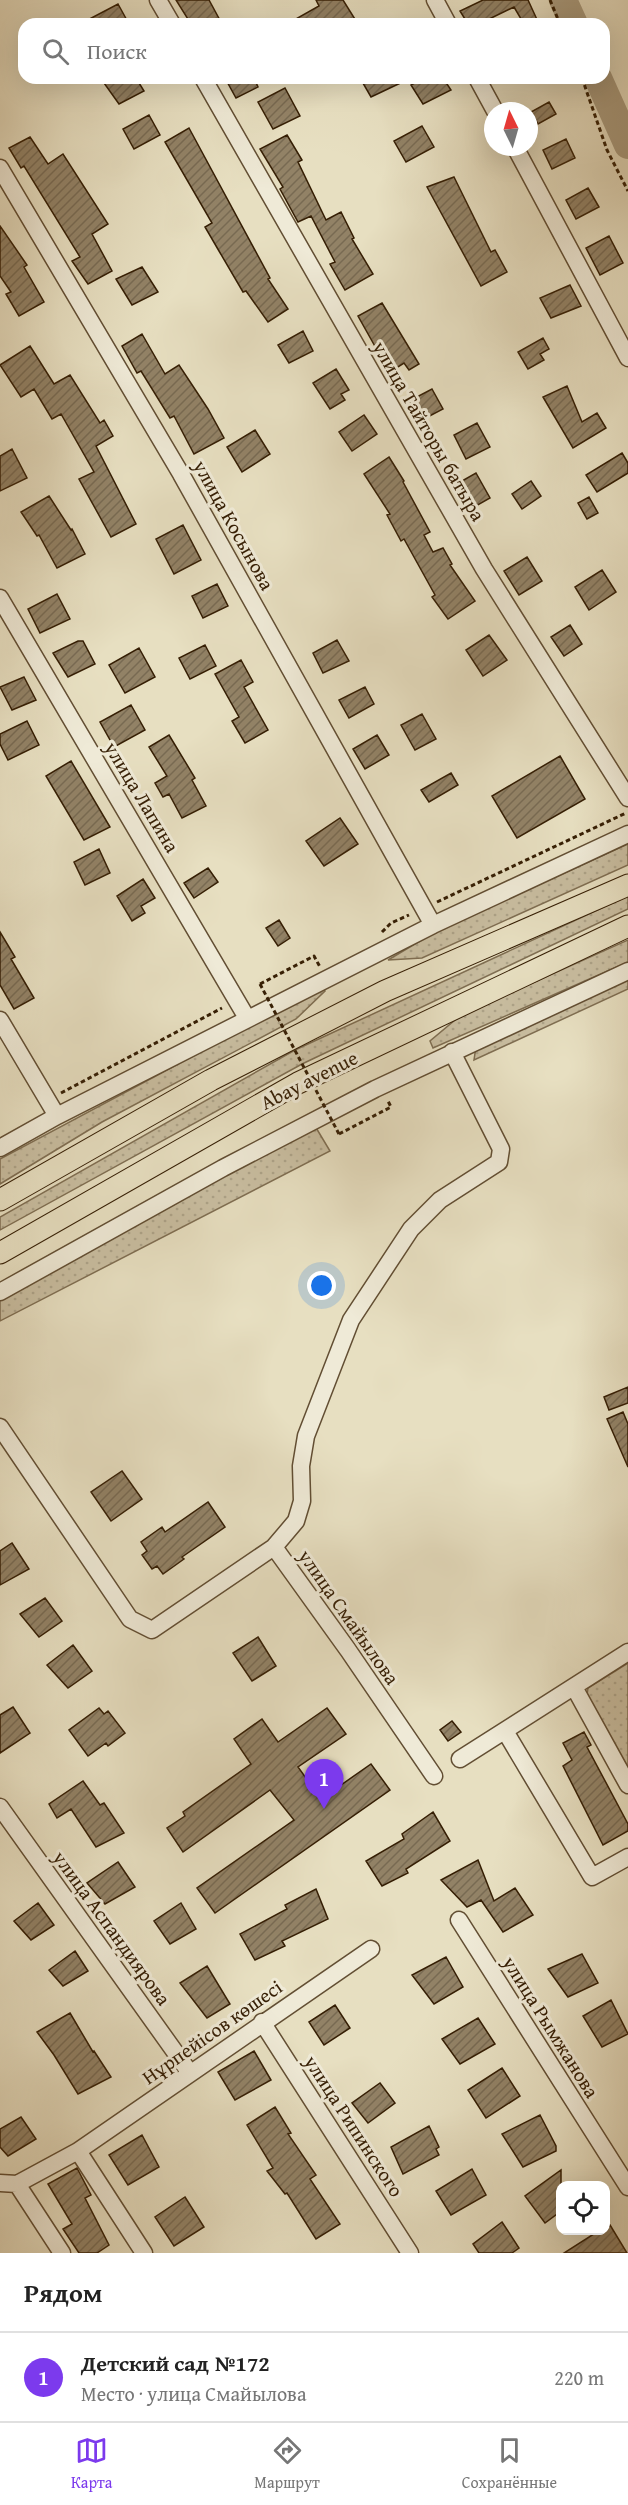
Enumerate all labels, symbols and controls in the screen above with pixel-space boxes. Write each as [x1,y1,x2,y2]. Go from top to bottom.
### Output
search box [18,18,610,84]
icon: search [39,35,72,68]
text: Поиск [87,35,147,67]
north arrow [484,102,538,156]
street label: улица Тайторы батыра [365,334,493,527]
street label: улица Косынова [186,454,282,596]
street label: улица Лапина [97,735,187,858]
street label: Abay avenue [255,1043,362,1116]
your location [307,1271,336,1300]
street label: улица Смайылова [291,1542,407,1691]
pin: 1 [304,1760,344,1809]
street label: улица Аспандиярова [46,1844,179,2011]
street label: улица Рымжанова [495,1949,607,2104]
street label: Нұрпейісов көшесі [136,1972,288,2091]
street label: улица Рипинского [297,2048,411,2202]
map controls [556,2181,610,2235]
button: locate [556,2181,610,2235]
text: Рядом [24,2273,102,2312]
text: Детский сад №172 [81,2347,270,2379]
text: 1 [38,2363,49,2392]
text: 220 m [554,2363,604,2392]
text: Место · улица Смайылова [81,2379,306,2408]
tab: Карта [71,2434,112,2494]
tab: Маршрут [254,2434,320,2494]
tab: Сохранённые [462,2434,557,2494]

